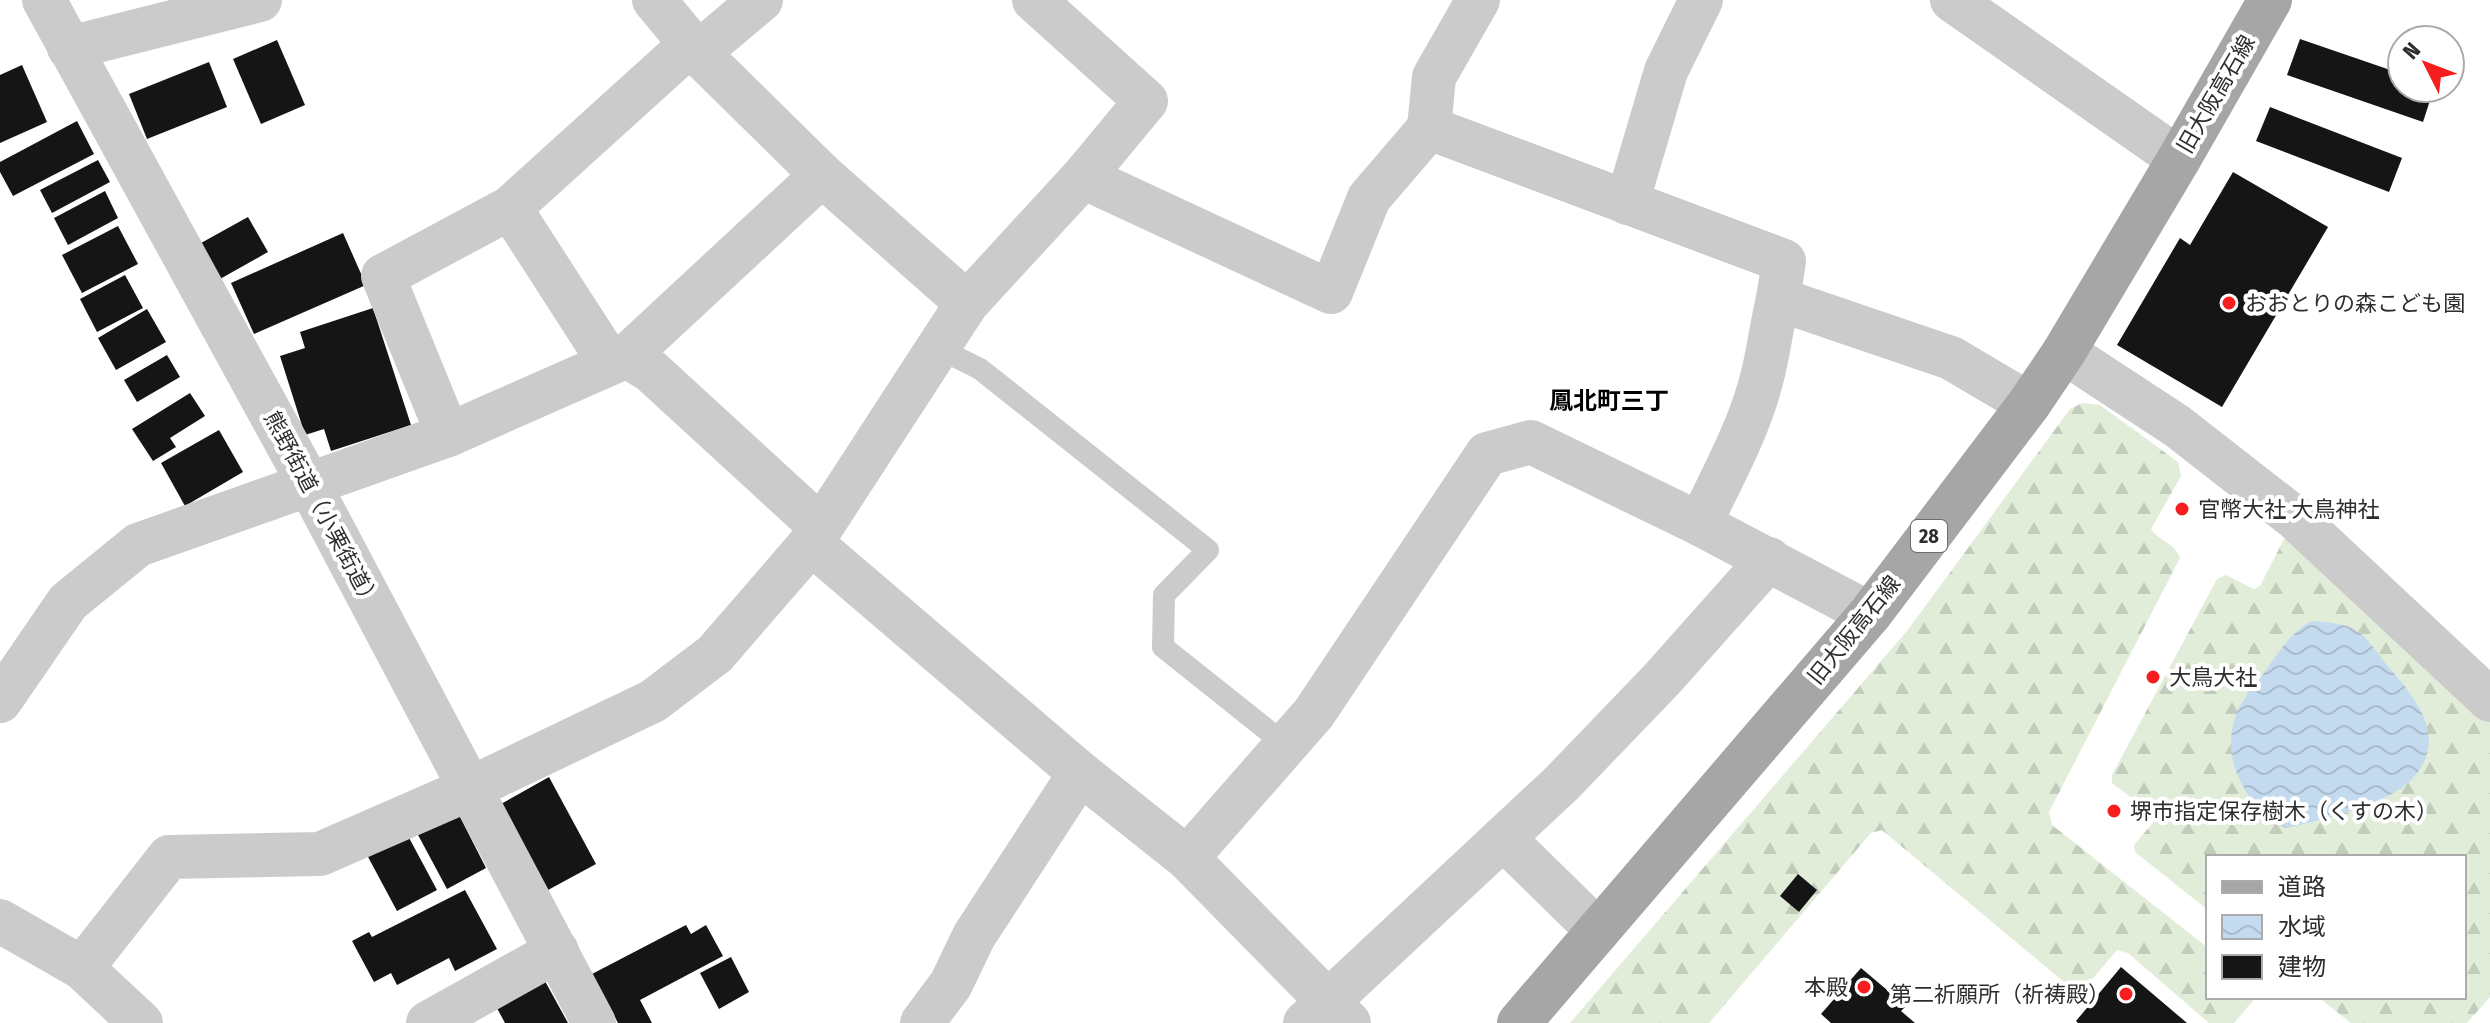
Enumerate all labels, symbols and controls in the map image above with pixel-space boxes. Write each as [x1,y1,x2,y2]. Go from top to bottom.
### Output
north arrow [2386,24,2466,104]
street label: 旧大阪高石線 [2171,30,2261,158]
text: N [2397,37,2426,65]
place label: おおとりの森こども園 [2245,290,2465,317]
marker: おおとりの森こども園 [2220,294,2238,312]
district label: 鳳北町三丁 [1549,387,1669,415]
street label: 熊野街道（小栗街道） [258,407,386,613]
place label: 官幣大社 大鳥神社 [2198,496,2379,523]
marker: 官幣大社 大鳥神社 [2173,500,2191,518]
road number: 28 [1911,520,1947,552]
street label: 旧大阪高石線 [1802,570,1906,690]
place label: 大鳥大社 [2169,664,2257,691]
marker: 大鳥大社 [2144,668,2162,686]
place label: 堺市指定保存樹木（くすの木） [2130,798,2438,825]
marker: 堺市指定保存樹木（くすの木） [2105,802,2123,820]
legend [2206,855,2466,999]
text: 道路 [2278,873,2326,901]
text: 水域 [2278,913,2326,941]
text: 建物 [2278,953,2326,981]
place label: 本殿 [1804,974,1848,1001]
marker: 本殿 [1855,978,1873,996]
place label: 第二祈願所（祈祷殿） [1890,981,2110,1008]
marker: 第二祈願所（祈祷殿） [2117,985,2135,1003]

